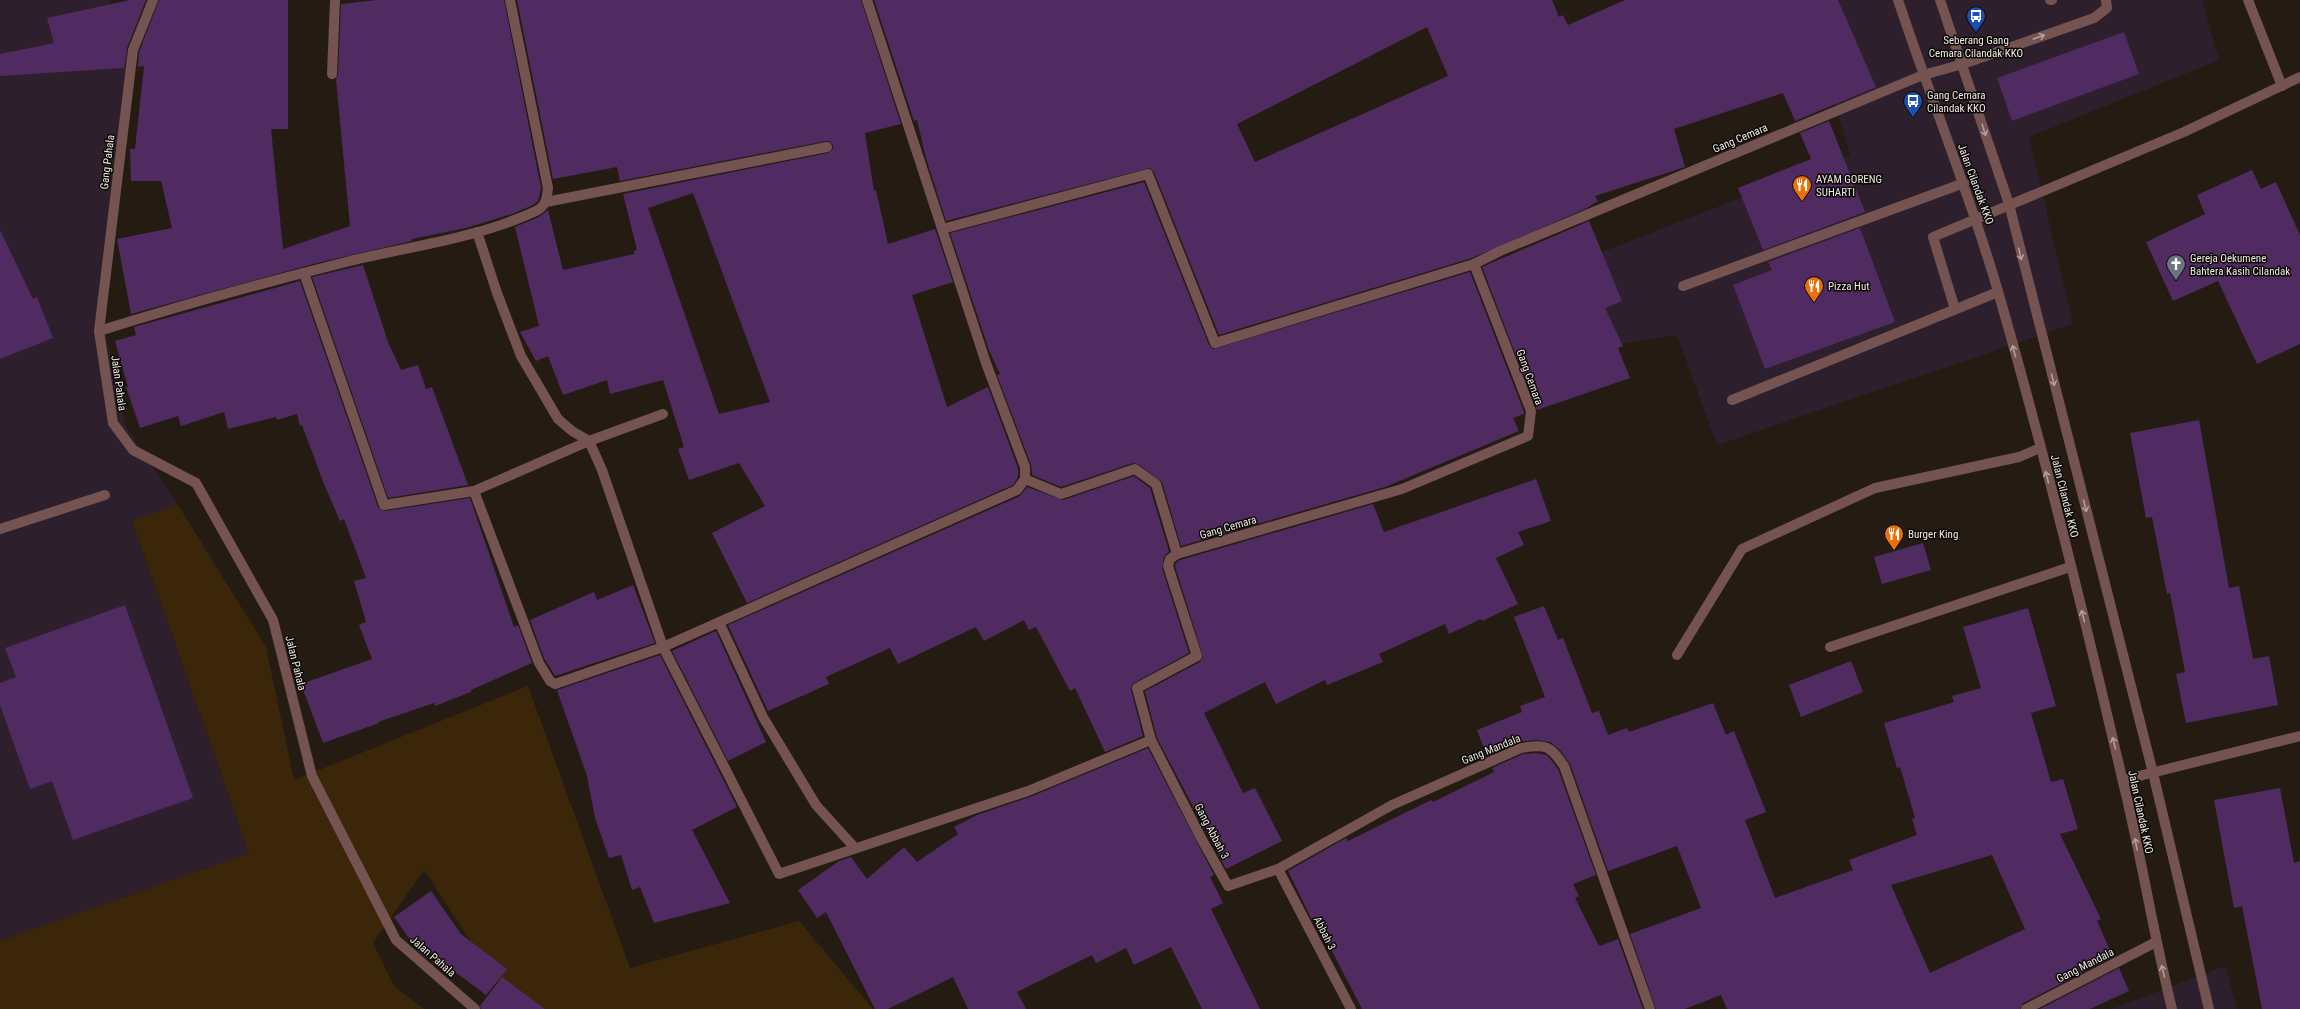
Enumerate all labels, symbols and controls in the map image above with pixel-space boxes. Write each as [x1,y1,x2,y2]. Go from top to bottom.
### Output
bus stop icon: Seberang Gang Cemara Cilandak KKO [1965,5,1987,33]
one-way arrow [2033,32,2045,40]
place label: Seberang Gang Cemara Cilandak KKO [1929,34,2023,60]
place label: Gang Cemara Cilandak KKO [1927,89,1986,115]
bus stop icon: Gang Cemara Cilandak KKO [1902,90,1924,118]
street label: Gang Cemara [1711,121,1770,156]
one-way arrow [1981,123,1989,135]
street label: Gang Pahala [98,134,117,190]
street label: Jalan Cilandak KKO [1955,142,1996,226]
place label: AYAM GORENG SUHARTI [1816,173,1882,199]
restaurant icon: AYAM GORENG SUHARTI [1791,174,1813,202]
one-way arrow [2017,248,2025,261]
place label: Gereja Oekumene Bahtera Kasih Cilandak [2190,252,2290,278]
church icon: Gereja Oekumene Bahtera Kasih Cilandak [2165,253,2187,281]
restaurant icon: Pizza Hut [1803,275,1825,303]
place label: Pizza Hut [1828,280,1869,293]
one-way arrow [2010,345,2017,358]
street label: Gang Cemara [1513,348,1546,407]
street label: Jalan Pahala [108,354,129,412]
one-way arrow [2049,374,2057,387]
street label: Jalan Cilandak KKO [2048,453,2081,539]
one-way arrow [2043,471,2050,484]
one-way arrow [2082,499,2089,512]
street label: Gang Cemara [1198,513,1258,542]
restaurant icon: Burger King [1883,523,1905,551]
place label: Burger King [1908,528,1958,541]
one-way arrow [2078,610,2086,623]
street label: Jalan Pahala [282,634,309,692]
street label: Gang Mandala [1460,732,1523,767]
one-way arrow [2109,736,2117,749]
street label: Jalan Cilandak KKO [2125,769,2156,855]
street label: Gang Abbah 3 [1192,801,1232,861]
one-way arrow [2131,838,2139,851]
street label: Abbah 3 [1311,914,1338,952]
street label: Jalan Pahala [407,933,458,980]
street label: Gang Mandala [2054,945,2116,985]
one-way arrow [2159,965,2166,978]

